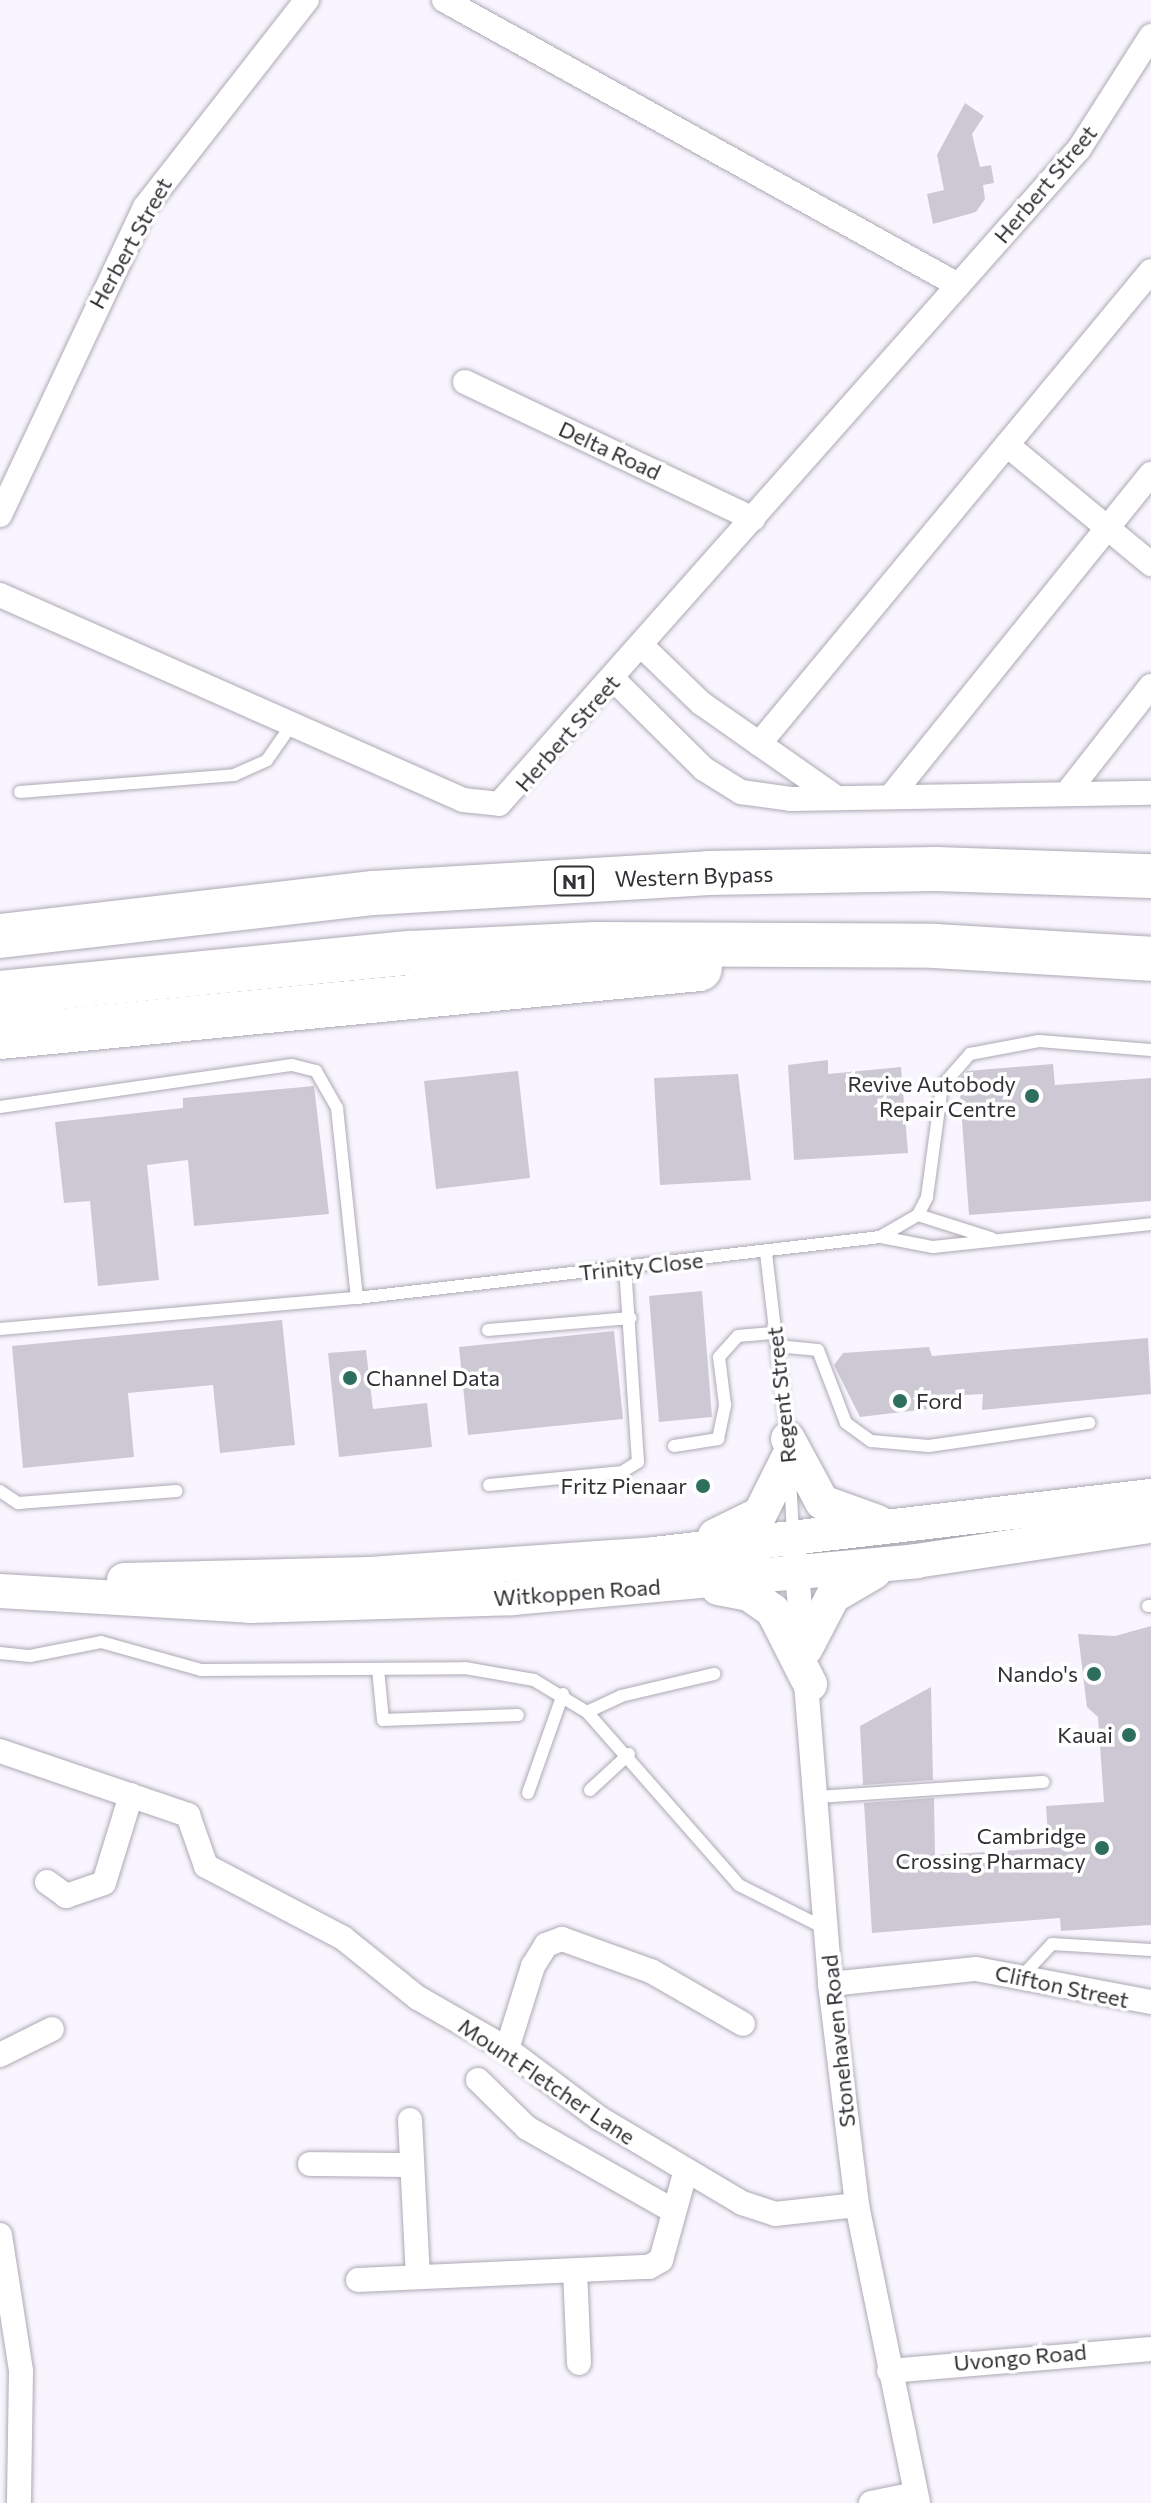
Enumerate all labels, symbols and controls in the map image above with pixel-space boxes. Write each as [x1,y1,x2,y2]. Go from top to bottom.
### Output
street label: Herbert Street [988,120,1102,248]
street label: Herbert Street [83,173,177,313]
street label: Delta Road [555,415,665,485]
street label: Herbert Street [509,669,625,797]
street label: Western Bypass [614,860,774,892]
road number: N1 [552,865,596,897]
place label: Revive Autobody Repair Centre [848,1070,1016,1122]
marker: Revive Autobody Repair Centre [1023,1087,1041,1105]
street label: Trinity Close [578,1246,704,1286]
street label: Regent Street [761,1326,801,1464]
place label: Channel Data [366,1365,500,1391]
marker: Channel Data [341,1369,359,1387]
place label: Ford [916,1388,962,1414]
marker: Ford [891,1392,909,1410]
place label: Fritz Pienaar [561,1473,687,1499]
marker: Fritz Pienaar [694,1477,712,1495]
street label: Witkoppen Road [493,1573,661,1611]
place label: Nando's [997,1661,1078,1687]
marker: Nando's [1085,1665,1103,1683]
place label: Kauai [1057,1722,1113,1748]
marker: Kauai [1120,1726,1138,1744]
place label: Cambridge Crossing Pharmacy [896,1822,1086,1874]
marker: Cambridge Crossing Pharmacy [1093,1839,1111,1857]
street label: Stonehaven Road [816,1953,860,2129]
street label: Clifton Street [993,1959,1131,2013]
street label: Mount Fletcher Lane [454,2012,640,2150]
street label: Uvongo Road [953,2338,1087,2376]

